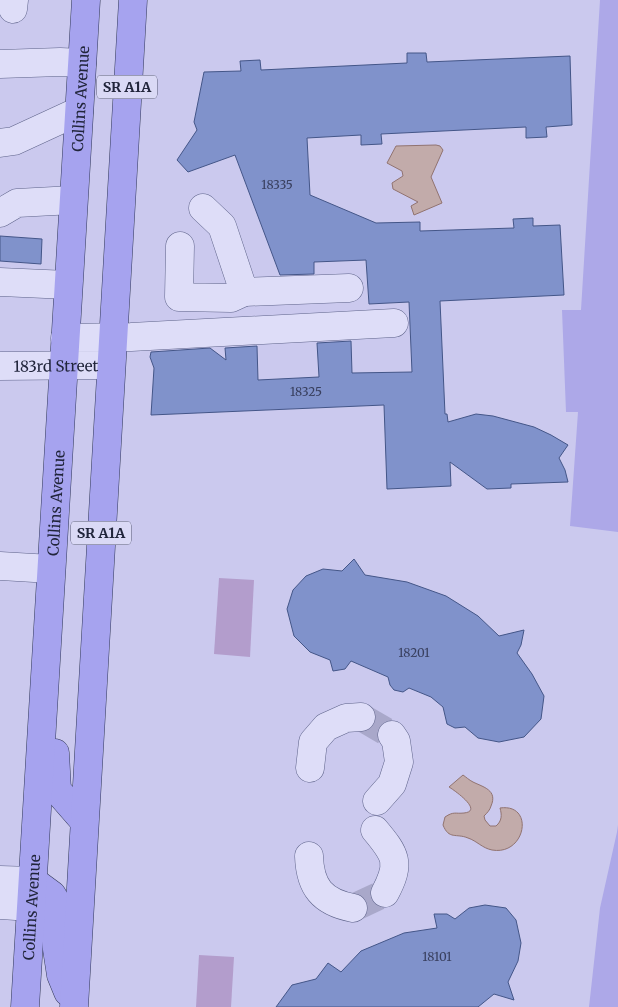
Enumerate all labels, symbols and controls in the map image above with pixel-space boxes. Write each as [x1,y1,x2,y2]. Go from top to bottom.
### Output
street label: Collins Avenue [67,45,93,152]
road number: SR A1A [97,75,157,98]
house number: 18335 [261,177,293,192]
street label: 183rd Street [13,356,99,375]
house number: 18325 [290,384,322,399]
street label: Collins Avenue [43,449,68,556]
road number: SR A1A [71,522,131,544]
house number: 18201 [398,645,430,660]
street label: Collins Avenue [18,854,44,961]
house number: 18101 [422,949,452,964]

